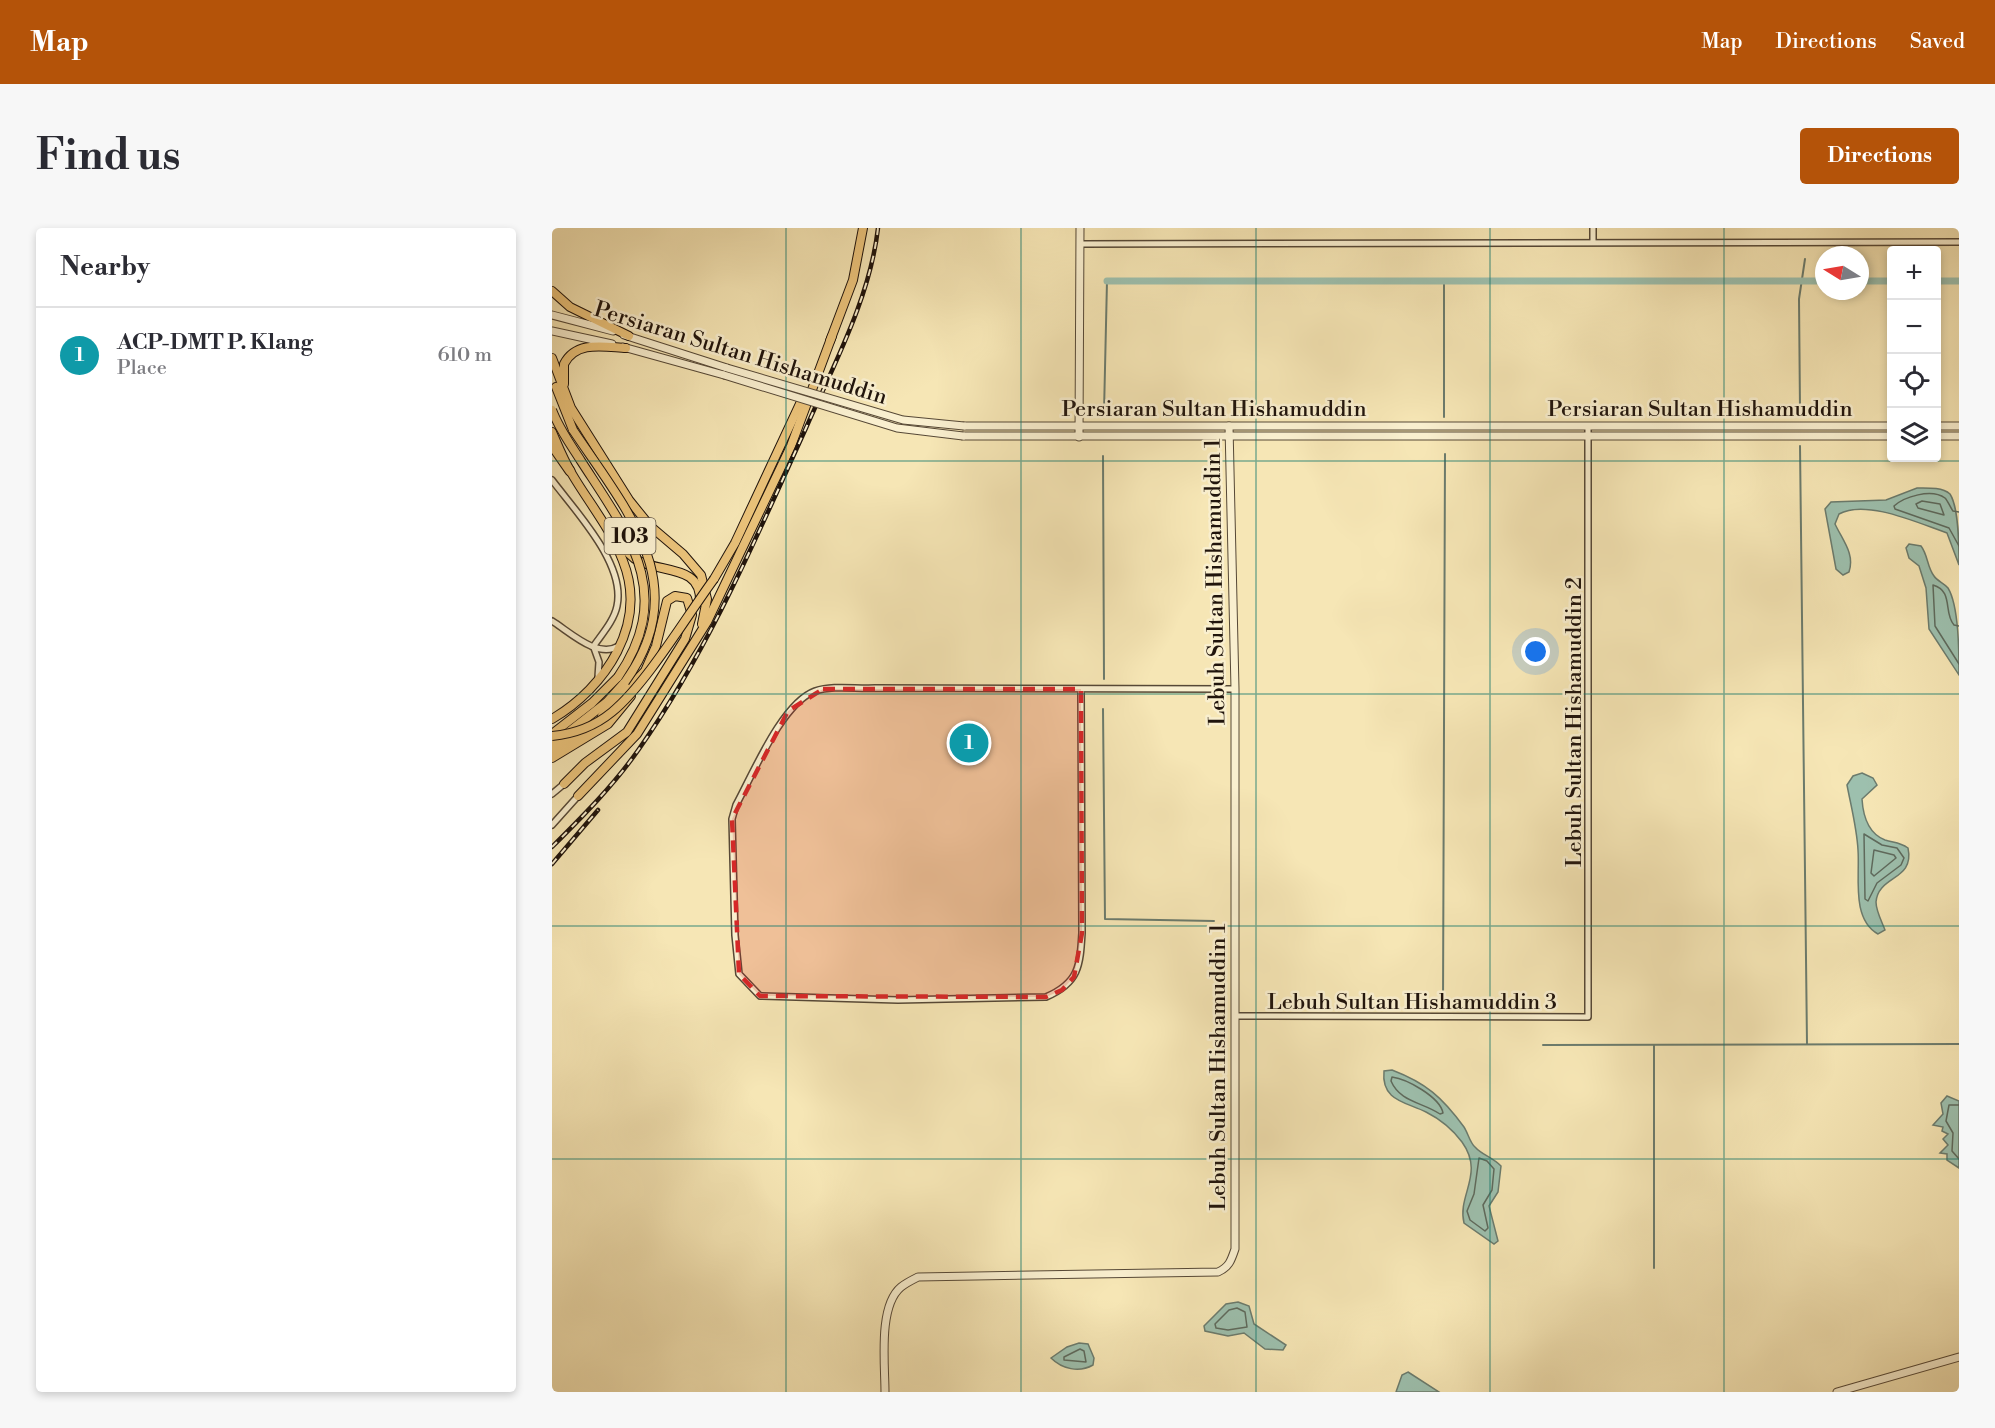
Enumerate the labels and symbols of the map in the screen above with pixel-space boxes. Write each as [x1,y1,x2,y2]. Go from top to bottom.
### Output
north arrow [1815,246,1869,300]
street label: Persiaran Sultan Hishamuddin [591,296,890,411]
street label: Persiaran Sultan Hishamuddin [1061,396,1367,423]
street label: Persiaran Sultan Hishamuddin [1547,396,1853,423]
street label: Lebuh Sultan Hishamuddin 1 [1199,438,1232,726]
road number: 103 [604,518,656,554]
street label: Lebuh Sultan Hishamuddin 2 [1561,577,1588,867]
your location [1521,637,1550,666]
pin: 1 [950,720,988,766]
street label: Lebuh Sultan Hishamuddin 1 [1205,923,1232,1210]
street label: Lebuh Sultan Hishamuddin 3 [1267,989,1557,1016]

